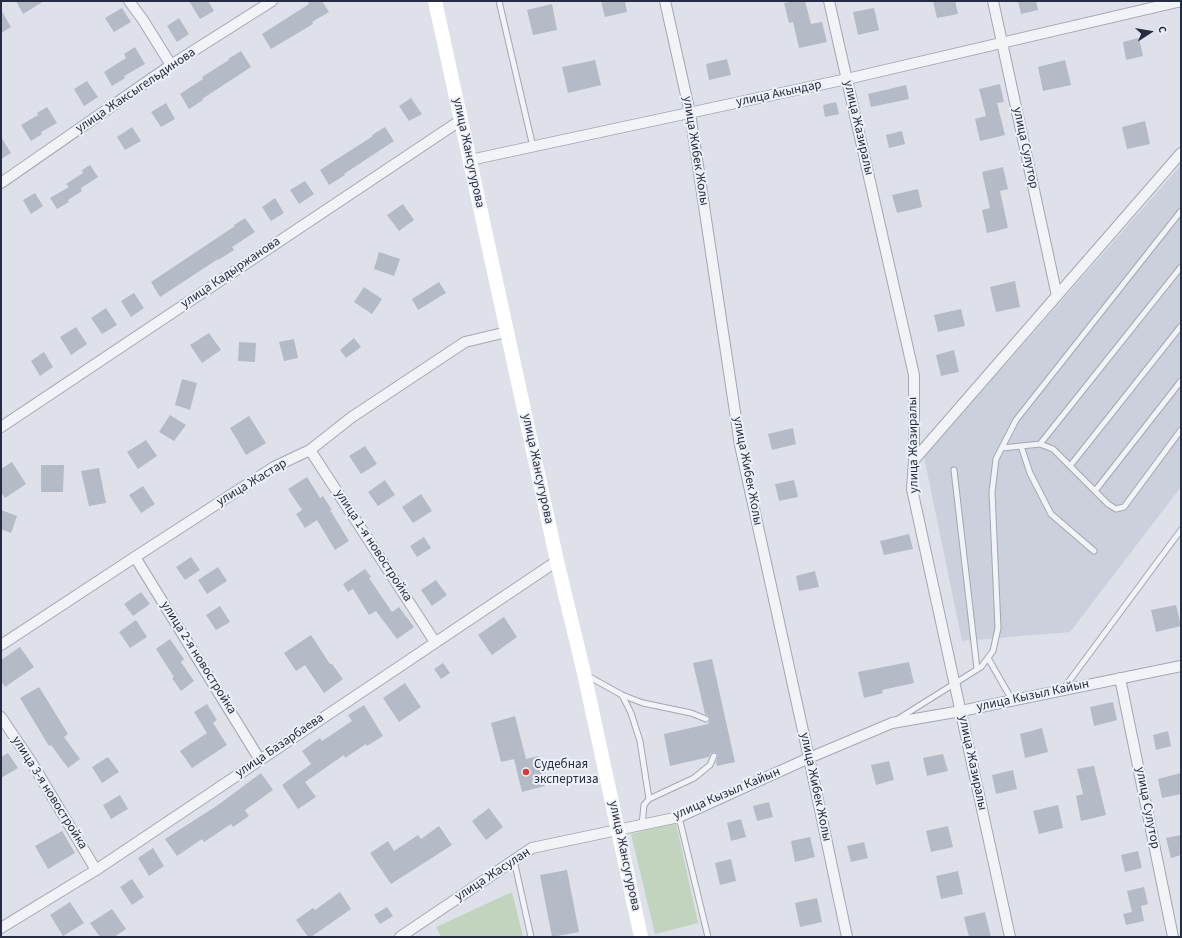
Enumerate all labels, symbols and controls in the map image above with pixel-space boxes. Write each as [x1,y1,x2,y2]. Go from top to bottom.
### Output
north arrow [1130,12,1170,52]
text: С [1154,25,1170,34]
street label: улица Жаксыгельдинова [73,45,199,137]
street label: улица Акындар [735,77,823,111]
street label: улица Жазиралы [840,79,876,177]
street label: улица Жибек Жолы [679,95,711,207]
street label: улица Жансугурова [449,97,487,209]
street label: улица Сулутор [1009,106,1041,190]
street label: улица Кадыржанова [178,234,284,312]
street label: улица Жазиралы [905,397,923,493]
street label: улица Жансугурова [518,413,556,525]
street label: улица Жибек Жолы [729,415,765,527]
street label: улица Жастар [214,456,290,510]
street label: улица 1-я новостройка [331,487,415,605]
street label: улица 2-я новостройка [157,598,239,718]
street label: улица Кызыл Кайын [975,676,1091,716]
street label: улица Базарбаева [233,711,327,781]
street label: улица Жазиралы [954,714,990,812]
street label: улица Жибек Жолы [796,731,834,843]
street label: улица 3-я новостройка [8,733,90,853]
place label: Судебная экспертиза [534,757,598,788]
street label: улица Кызыл Кайын [671,764,783,824]
street label: улица Сулутор [1131,766,1163,850]
marker: Судебная экспертиза [521,767,531,777]
street label: улица Жансугурова [605,800,643,912]
street label: улица Жасулан [452,845,534,905]

